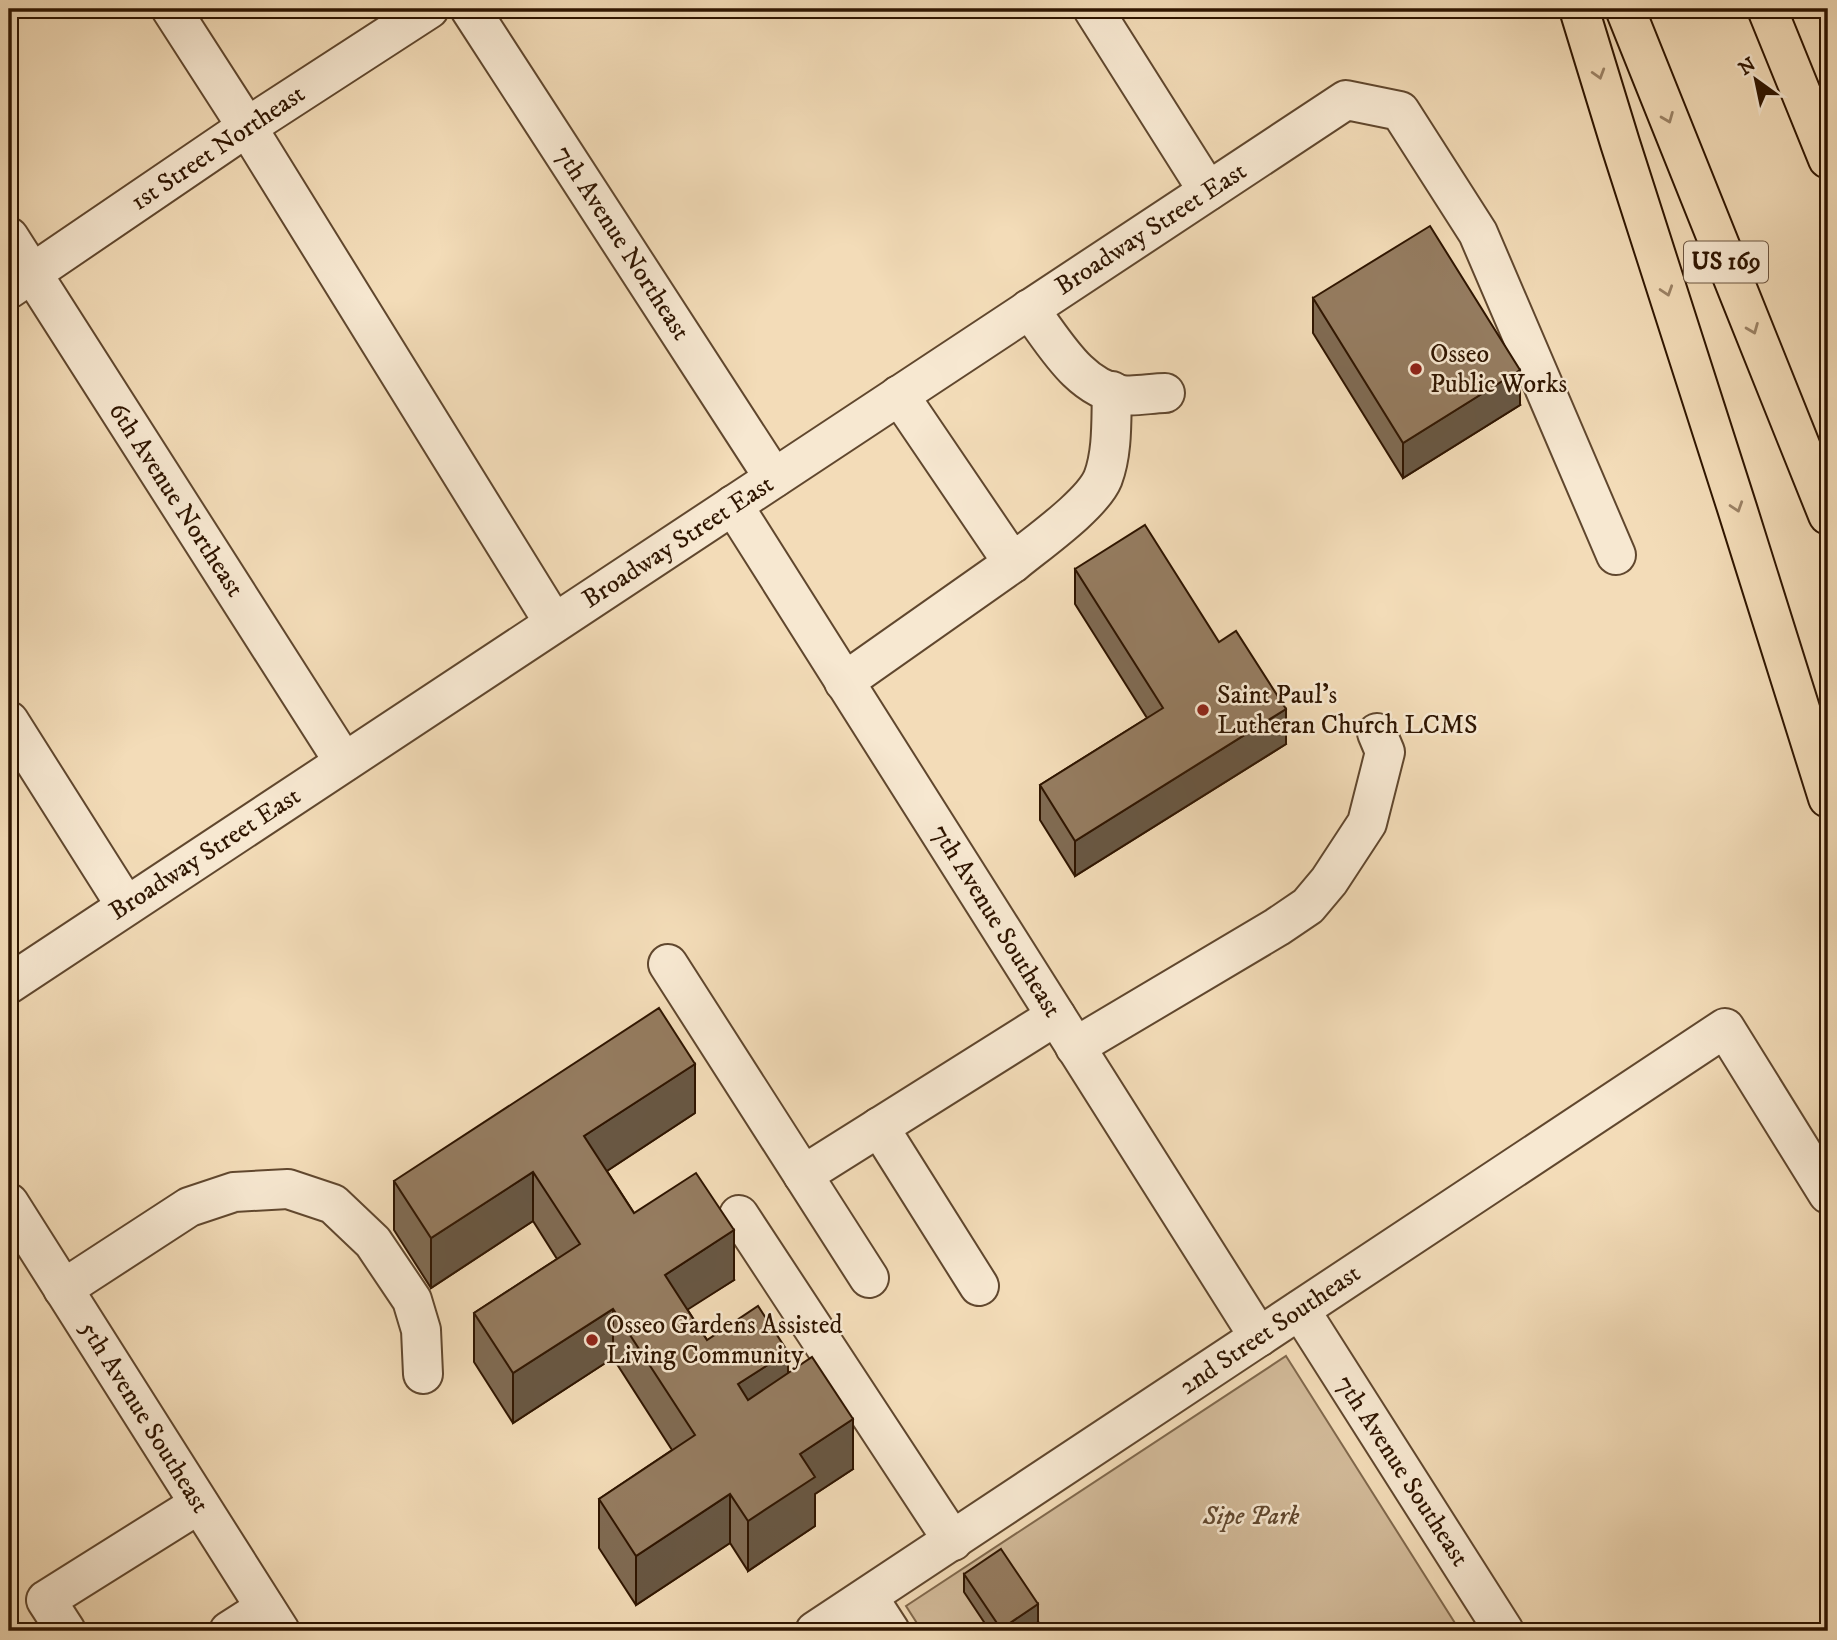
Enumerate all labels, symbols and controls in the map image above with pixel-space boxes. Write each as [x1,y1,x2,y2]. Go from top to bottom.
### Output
north arrow [1722,46,1792,116]
text: N [1735,53,1761,81]
one-way arrow [1590,68,1605,80]
street label: 1st Street Northeast [125,78,311,218]
one-way arrow [1660,111,1674,123]
street label: 7th Avenue Northeast [547,139,697,347]
street label: Broadway Street East [1049,155,1253,303]
road number: US 169 [1684,242,1768,282]
one-way arrow [1659,285,1674,297]
one-way arrow [1745,322,1759,334]
place label: Osseo Public Works [1430,338,1567,401]
marker: Osseo Public Works [1408,361,1424,377]
street label: 6th Avenue Northeast [101,397,251,603]
street label: Broadway Street East [576,468,780,616]
one-way arrow [1729,501,1743,513]
place label: Saint Paul's Lutheran Church LCMS [1217,679,1478,742]
marker: Saint Paul's Lutheran Church LCMS [1195,702,1211,718]
street label: Broadway Street East [103,780,307,928]
street label: 7th Avenue Southeast [923,818,1069,1024]
street label: 2nd Street Southeast [1173,1257,1367,1403]
place label: Osseo Gardens Assisted Living Community [606,1309,843,1372]
street label: 5th Avenue Southeast [72,1315,216,1519]
marker: Osseo Gardens Assisted Living Community [584,1332,600,1348]
street label: 7th Avenue Southeast [1328,1369,1476,1573]
park label: Sipe Park [1202,1500,1299,1533]

